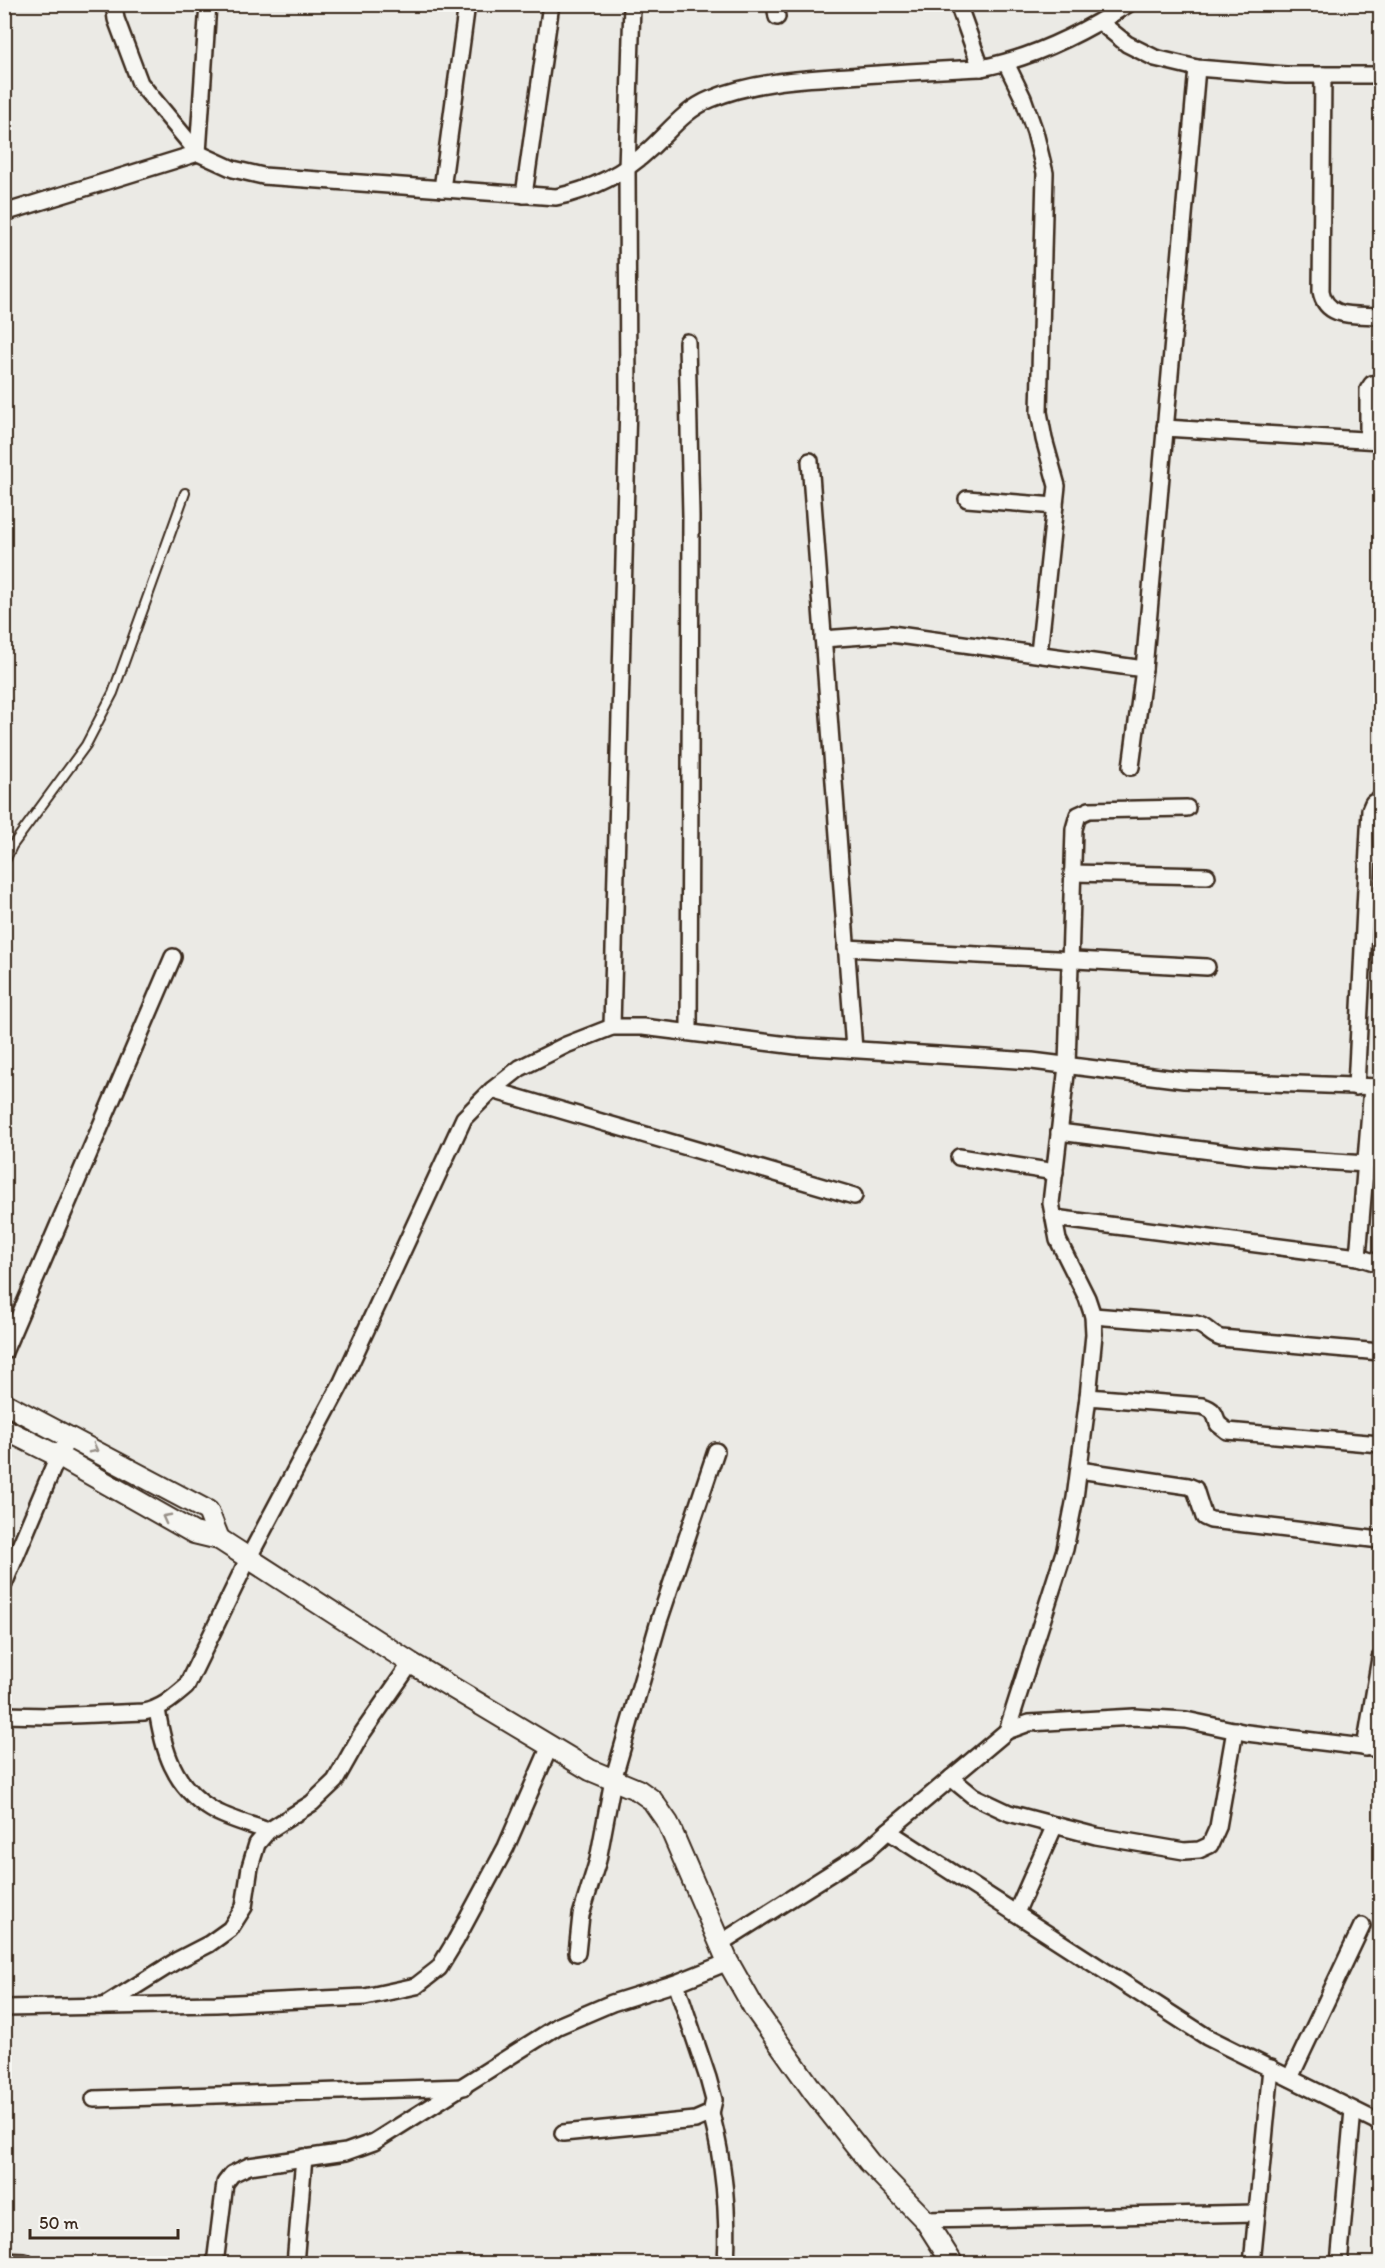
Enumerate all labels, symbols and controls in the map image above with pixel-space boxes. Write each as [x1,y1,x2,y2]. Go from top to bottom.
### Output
one-way arrow [87,1442,98,1453]
one-way arrow [161,1514,172,1525]
scale bar [30,2202,178,2240]
text: 50 m [39,2212,79,2234]

